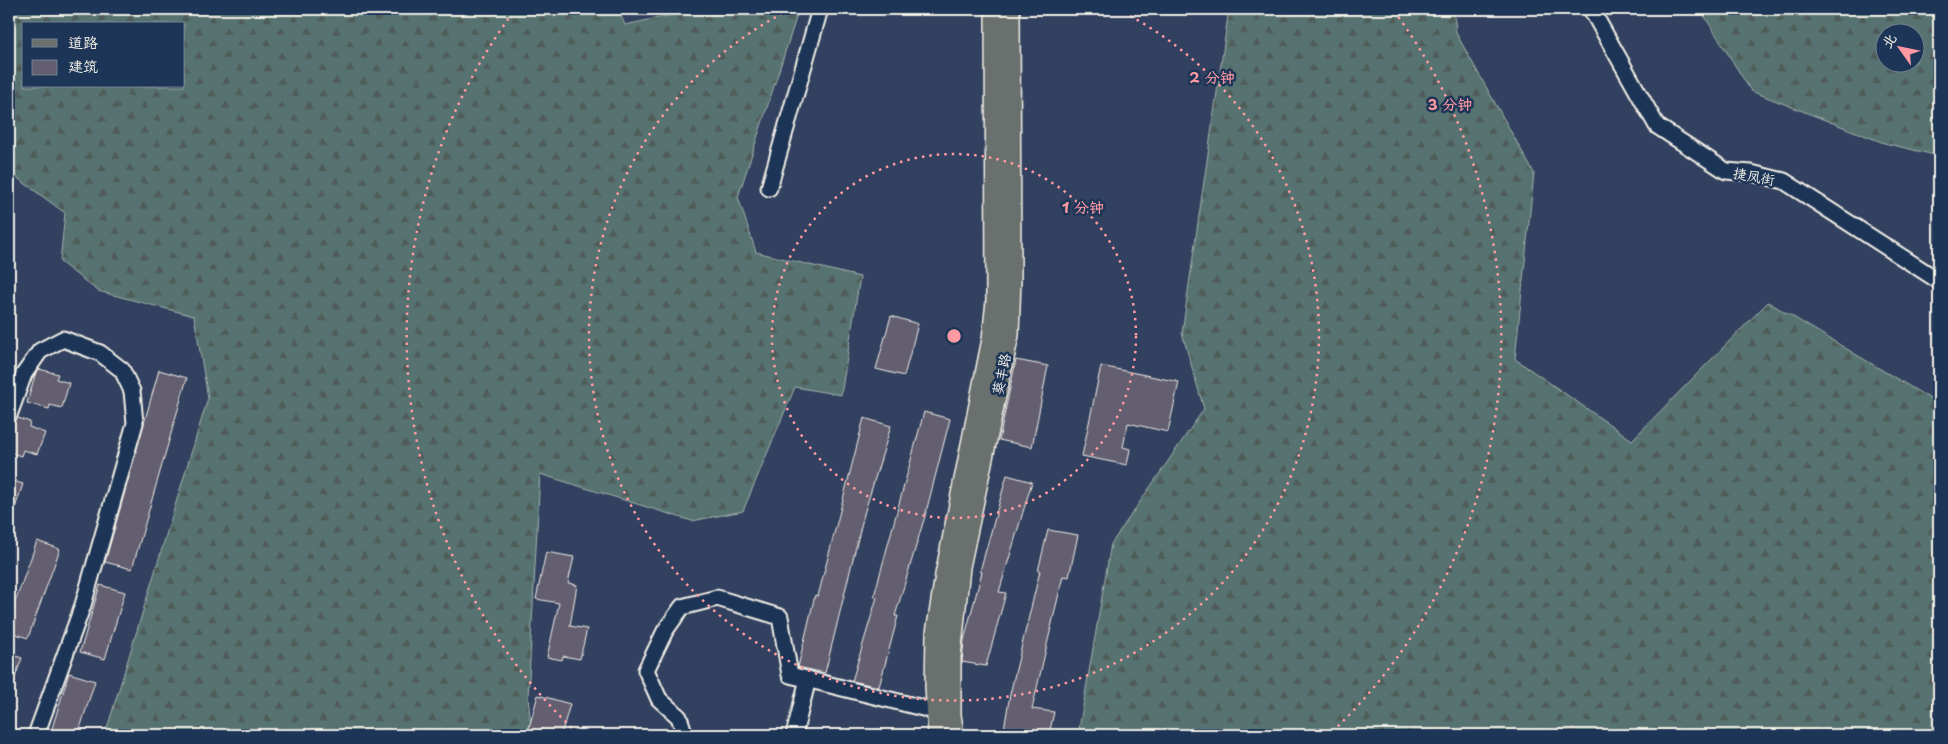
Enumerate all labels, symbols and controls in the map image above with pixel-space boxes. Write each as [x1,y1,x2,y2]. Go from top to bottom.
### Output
legend [22,22,185,88]
north arrow [1876,22,1926,72]
text: 北 [1876,29,1901,52]
text: 道路 [68,30,98,53]
text: 建筑 [68,54,98,77]
text: 2 分钟 [1189,65,1235,88]
text: 3 分钟 [1428,92,1472,115]
street label: 捷凤街 [1731,162,1777,190]
text: 1 分钟 [1062,195,1104,218]
centre of rings [945,327,963,345]
street label: 葵丰路 [986,351,1016,397]

